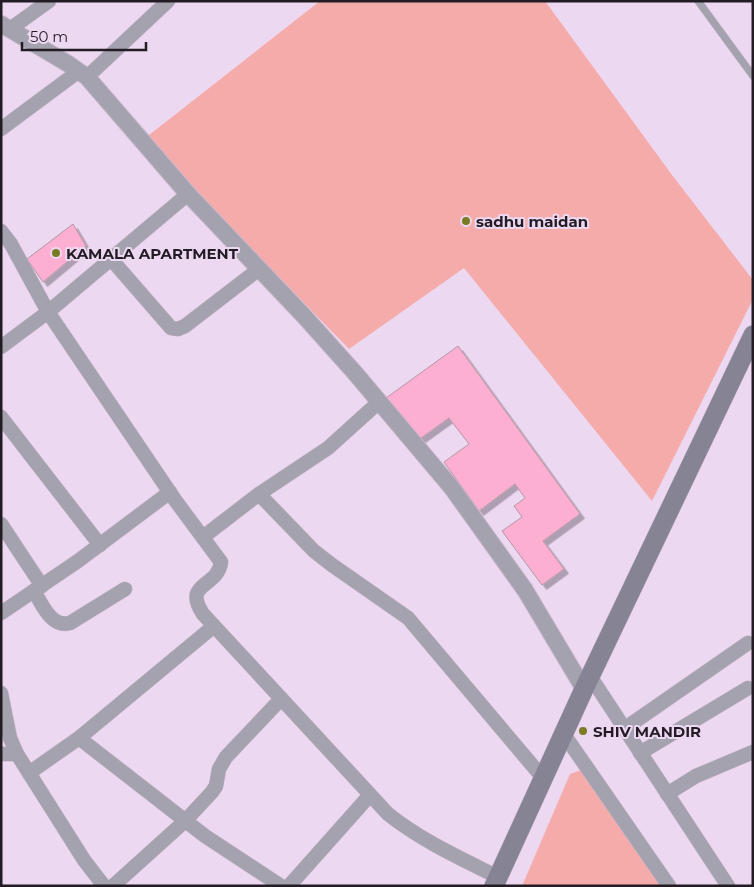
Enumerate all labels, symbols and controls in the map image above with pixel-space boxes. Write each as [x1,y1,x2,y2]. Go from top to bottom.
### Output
scale bar [22,20,146,52]
text: 50 m [30,27,68,46]
place label: sadhu maidan [476,212,588,231]
marker: sadhu maidan [460,215,472,227]
place label: KAMALA APARTMENT [66,244,239,263]
marker: KAMALA APARTMENT [50,247,62,259]
place label: SHIV MANDIR [593,722,701,741]
marker: SHIV MANDIR [577,725,589,737]

